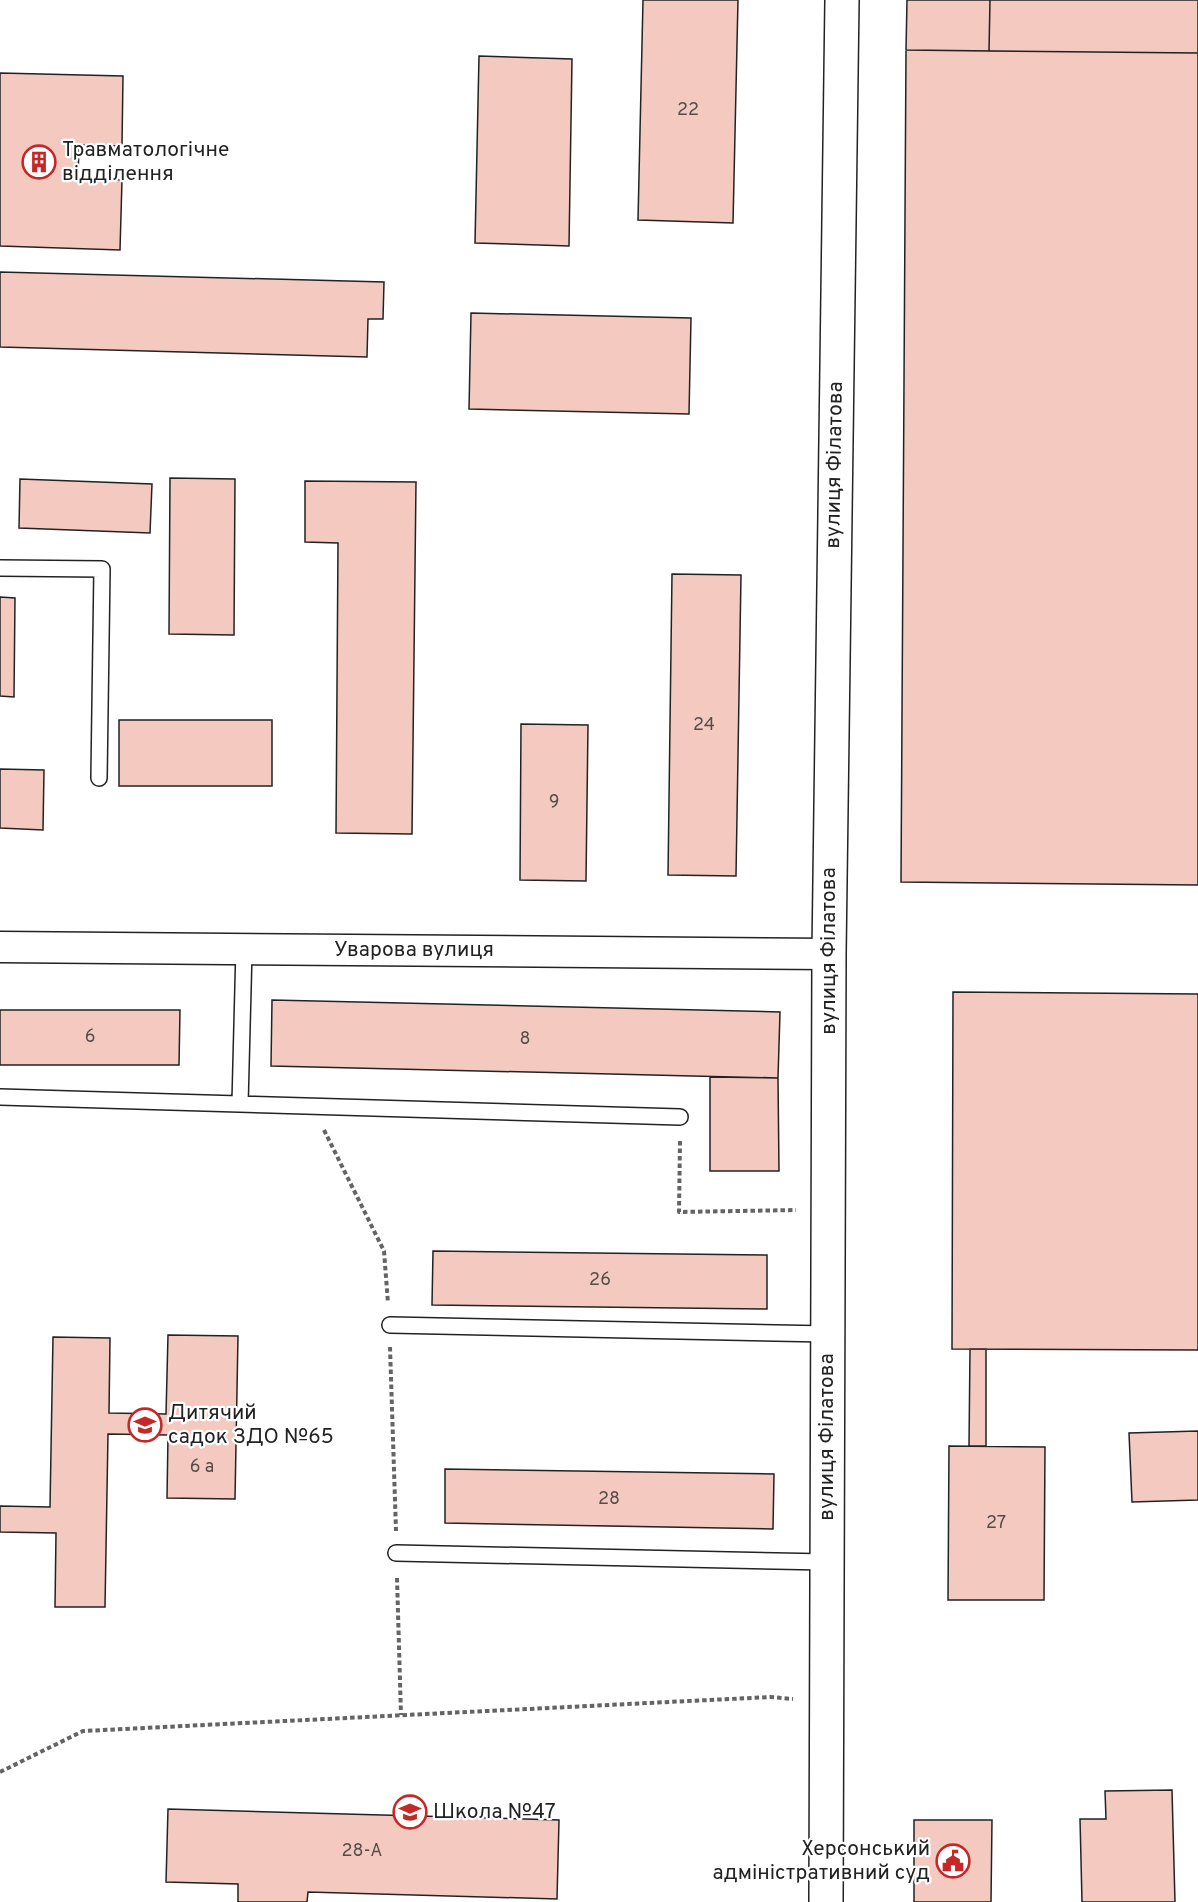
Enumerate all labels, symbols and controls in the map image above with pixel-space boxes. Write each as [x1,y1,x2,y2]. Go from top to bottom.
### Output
house number: 22 [677,99,699,122]
place label: Травматологічне відділення [62,137,229,188]
building icon: Травматологічне відділення [21,144,57,180]
street label: вулиця Філатова [820,381,850,549]
house number: 24 [693,714,715,737]
house number: 9 [549,791,559,814]
street label: вулиця Філатова [816,867,843,1035]
street label: Уварова вулиця [334,937,494,964]
house number: 6 [85,1026,95,1049]
house number: 8 [520,1028,531,1051]
house number: 26 [589,1269,611,1292]
street label: вулиця Філатова [814,1353,841,1521]
place label: Дитячий садок ЗДО №65 [168,1400,334,1451]
school or university icon: Дитячий садок ЗДО №65 [127,1407,163,1443]
house number: 6 а [190,1456,214,1479]
house number: 28 [598,1488,620,1511]
house number: 27 [986,1512,1006,1535]
school or university icon: Школа №47 [392,1794,428,1830]
place label: Школа №47 [433,1799,556,1826]
place label: Херсонський адміністративний суд [712,1836,930,1887]
house number: 28-А [341,1840,383,1863]
public building icon: Херсонський адміністративний суд [935,1843,971,1879]

